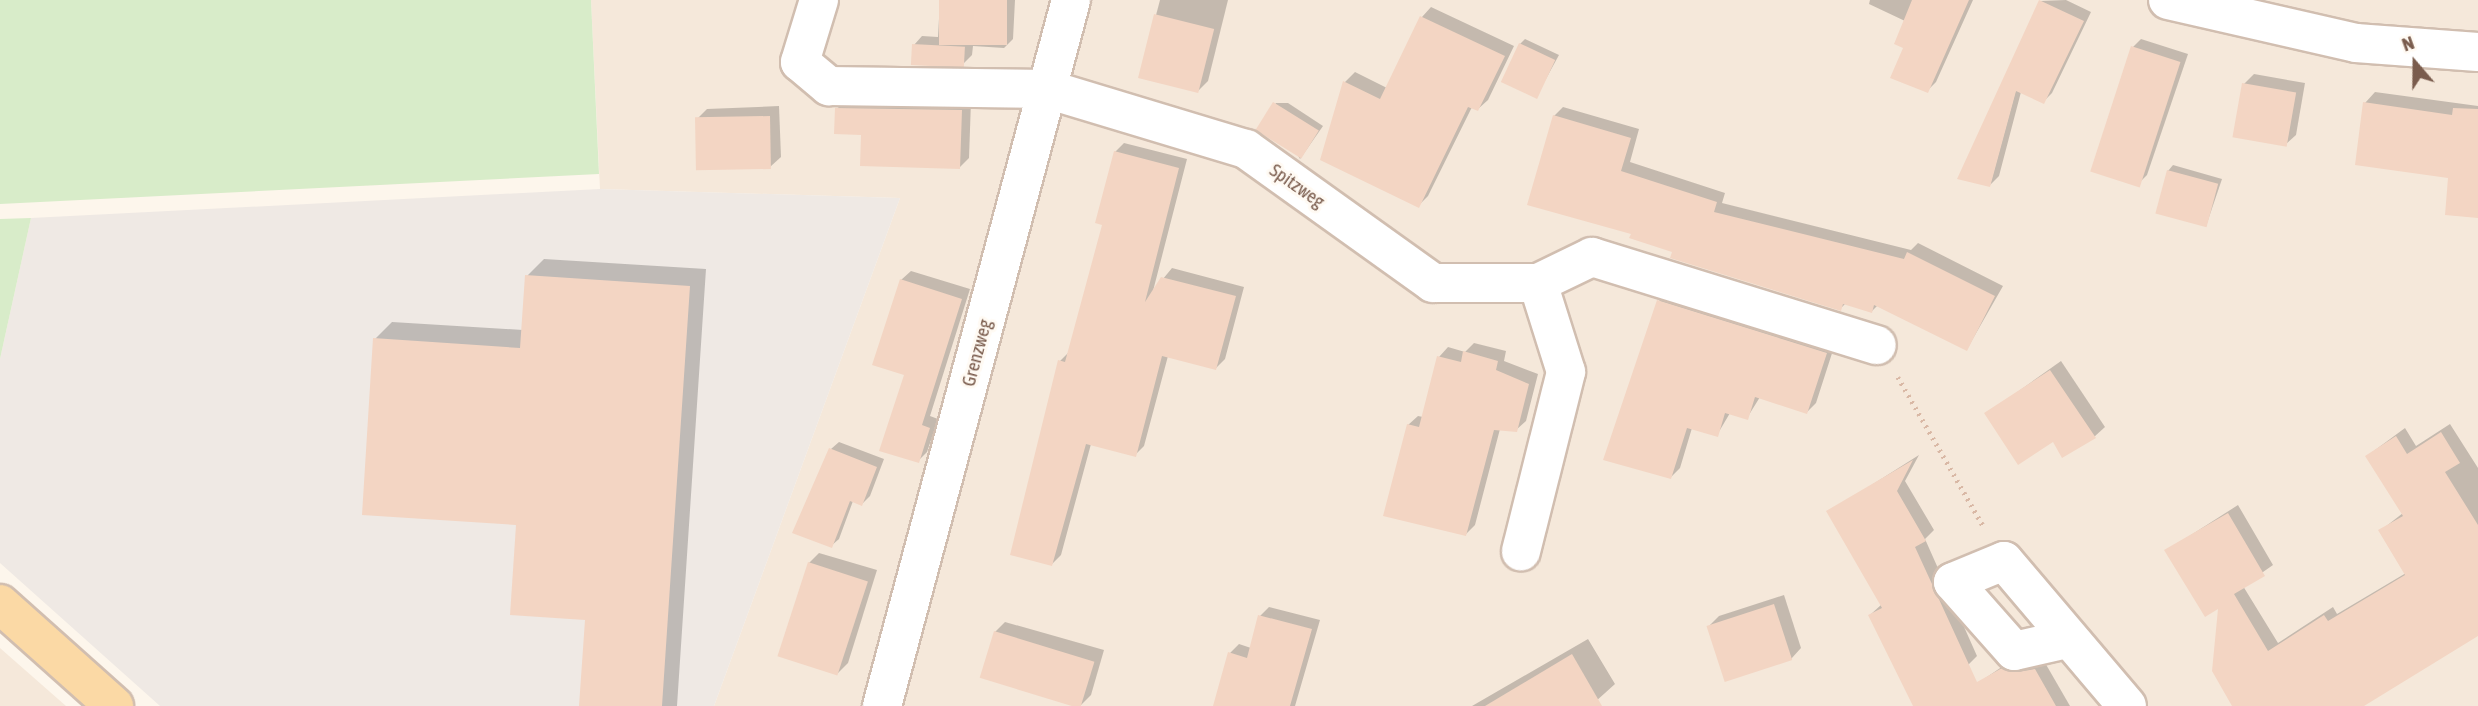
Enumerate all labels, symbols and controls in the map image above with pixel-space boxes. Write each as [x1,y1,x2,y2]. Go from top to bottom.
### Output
north arrow [2380,28,2450,98]
text: N [2399,31,2417,56]
street label: Spitzweg [1265,159,1329,213]
street label: Grenzweg [957,317,997,389]

